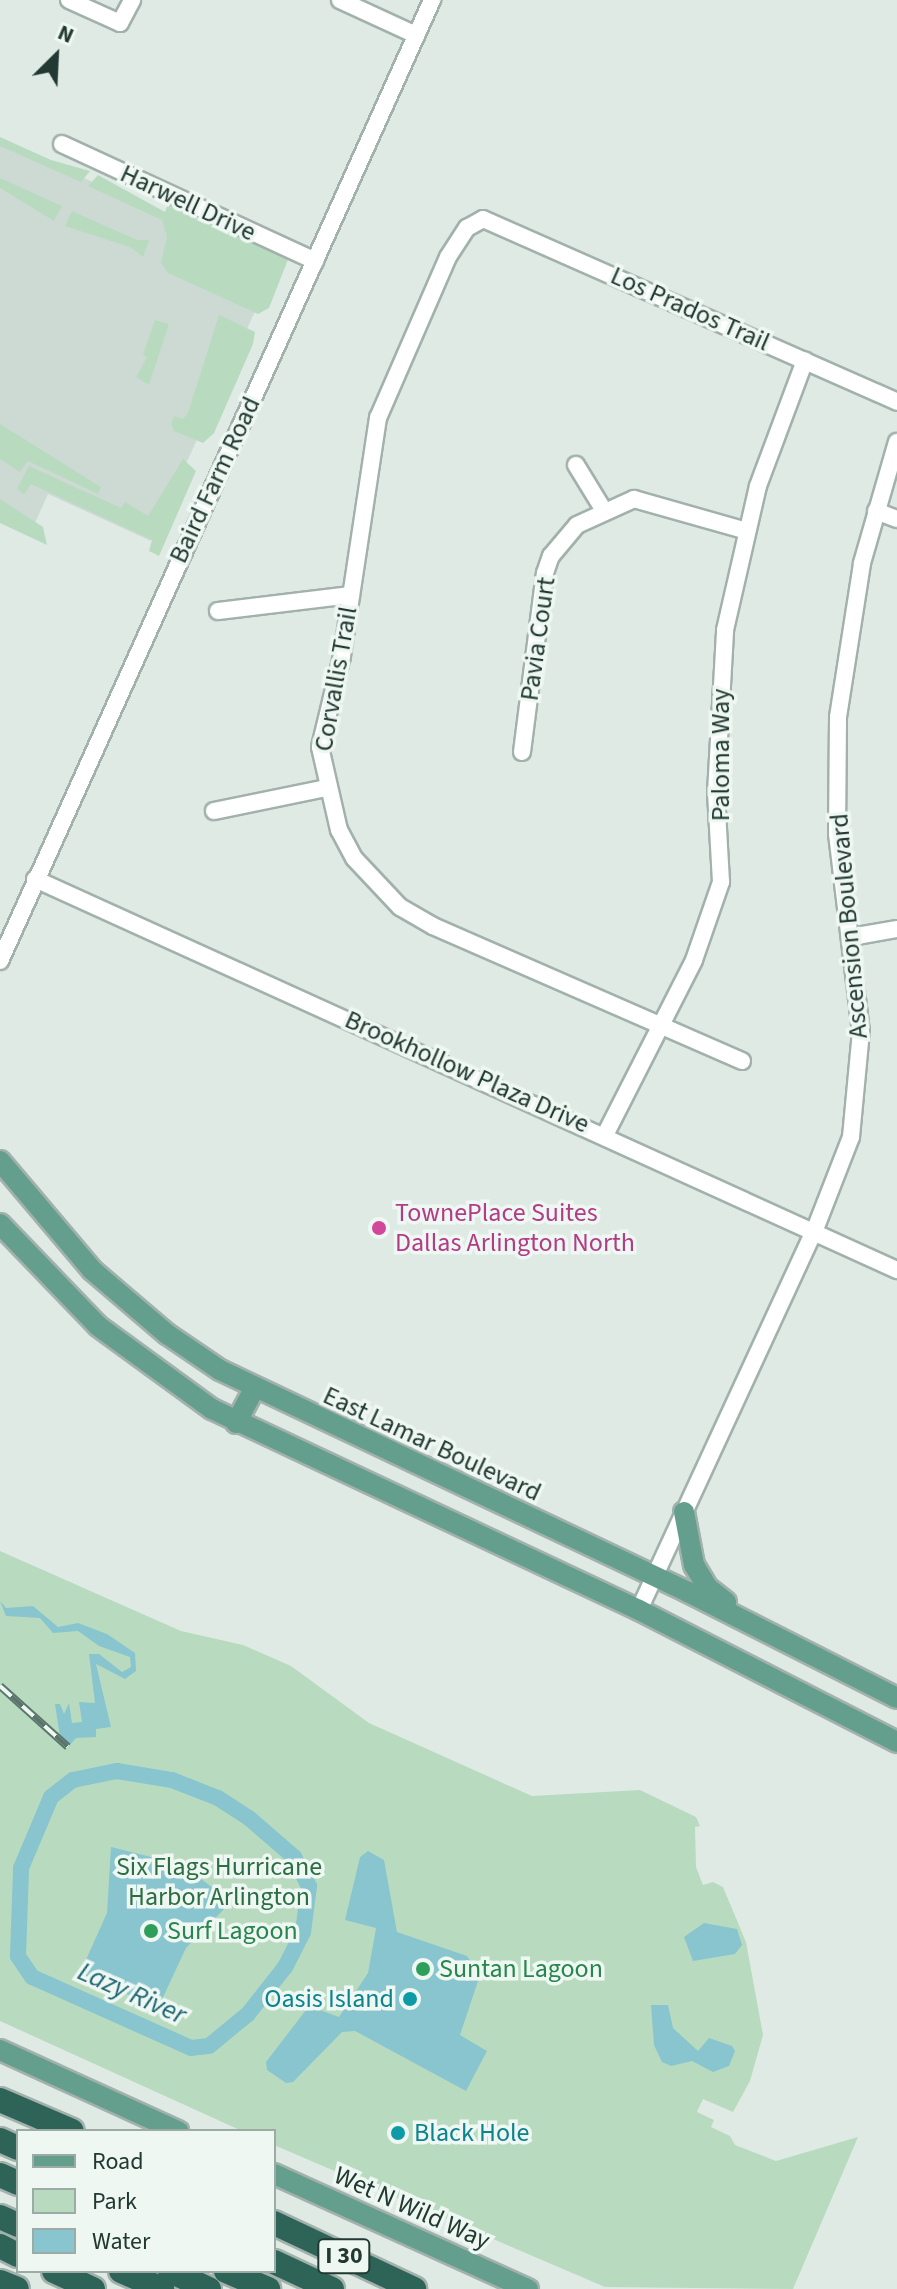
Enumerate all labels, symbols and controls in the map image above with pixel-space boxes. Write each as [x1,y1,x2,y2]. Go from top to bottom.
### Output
north arrow [16,16,96,96]
text: N [53,16,79,52]
street label: Harwell Drive [115,158,261,248]
street label: Los Prados Trail [606,260,774,358]
street label: Baird Farm Road [163,392,267,568]
street label: Pavia Court [514,575,562,703]
street label: Corvallis Trail [308,604,364,754]
street label: Paloma Way [705,689,737,821]
street label: Ascension Boulevard [824,812,874,1040]
street label: Brookhollow Plaza Drive [340,1004,594,1140]
place label: TownePlace Suites Dallas Arlington North [395,1197,635,1258]
marker: TownePlace Suites Dallas Arlington North [370,1219,388,1237]
street label: East Lamar Boulevard [318,1380,546,1508]
park label: Six Flags Hurricane Harbor Arlington [116,1851,322,1912]
place label: Surf Lagoon [167,1915,298,1947]
marker: Surf Lagoon [142,1922,160,1940]
place label: Suntan Lagoon [439,1953,603,1985]
water label: Lazy River [73,1954,191,2032]
marker: Suntan Lagoon [414,1960,432,1978]
place label: Oasis Island [264,1983,394,2015]
marker: Oasis Island [401,1990,419,2008]
place label: Black Hole [414,2117,530,2149]
marker: Black Hole [389,2124,407,2142]
legend [16,2129,276,2273]
text: Road [92,2144,144,2179]
street label: Wet N Wild Way [329,2160,495,2256]
text: Park [92,2184,137,2219]
text: Water [92,2224,150,2259]
road number: I 30 [316,2236,372,2276]

